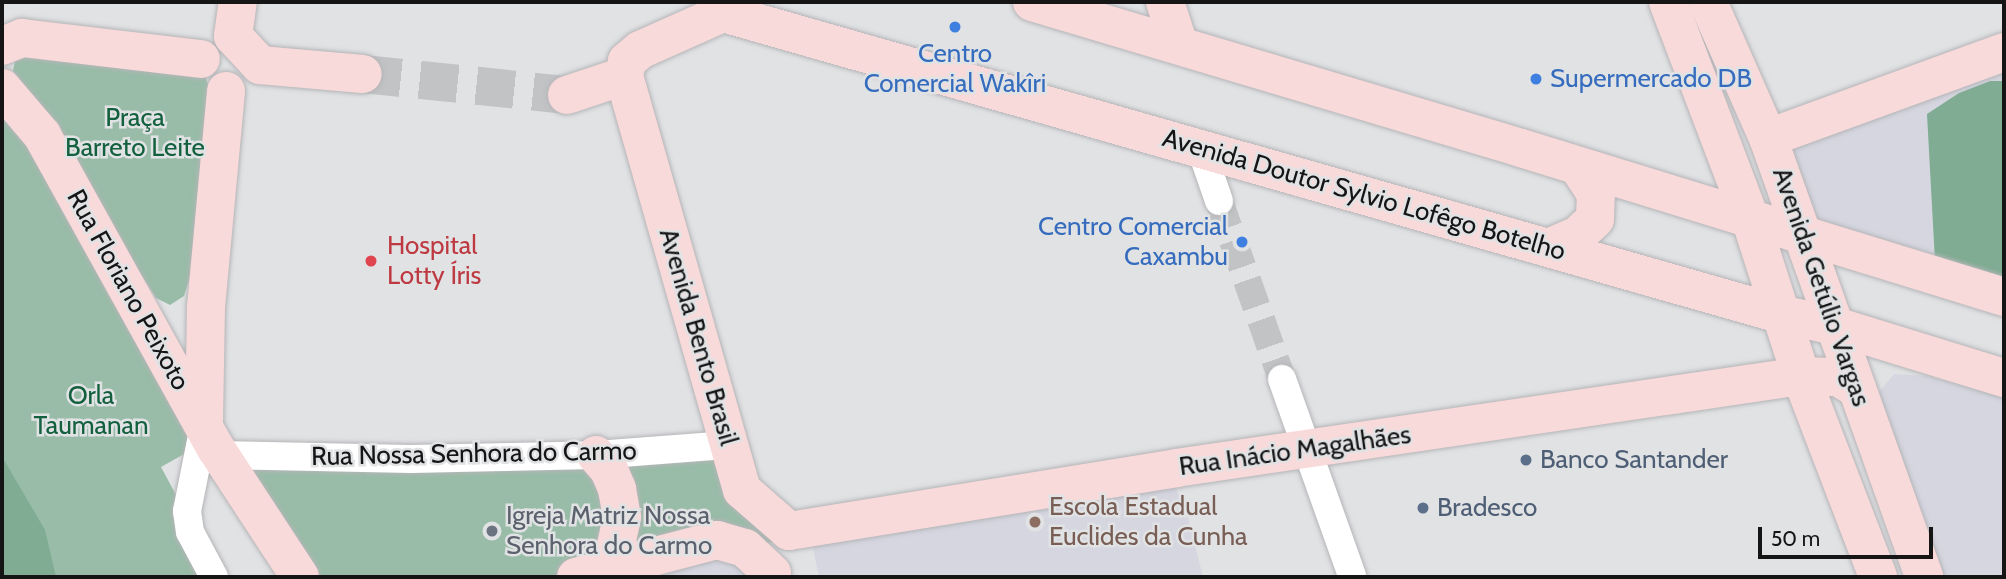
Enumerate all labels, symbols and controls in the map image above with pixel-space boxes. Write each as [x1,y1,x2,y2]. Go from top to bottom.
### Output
marker: Centro Comercial Wakîri [947,19,963,35]
place label: Centro Comercial Wakîri [864,38,1046,100]
place label: Supermercado DB [1550,63,1752,95]
marker: Supermercado DB [1528,71,1544,87]
park label: Praça Barreto Leite [65,102,205,164]
street label: Avenida Doutor Sylvio Lofêgo Botelho [1159,122,1569,268]
street label: Avenida Getúlio Vargas [1766,164,1876,410]
street label: Rua Floriano Peixoto [60,184,196,396]
place label: Centro Comercial Caxambu [1038,211,1228,272]
street label: Avenida Bento Brasil [652,225,744,449]
place label: Hospital Lotty Íris [387,230,481,292]
marker: Centro Comercial Caxambu [1234,234,1250,250]
marker: Hospital Lotty Íris [361,251,381,271]
park label: Orla Taumanan [33,380,149,442]
street label: Rua Inácio Magalhães [1177,419,1413,483]
street label: Rua Nossa Senhora do Carmo [311,436,637,472]
place label: Banco Santander [1540,444,1728,476]
marker: Banco Santander [1518,452,1534,468]
place label: Escola Estadual Euclides da Cunha [1049,491,1247,552]
place label: Bradesco [1437,492,1537,524]
place label: Igreja Matriz Nossa Senhora do Carmo [506,500,712,562]
marker: Bradesco [1415,500,1431,516]
scale bar [1761,512,1936,556]
marker: Escola Estadual Euclides da Cunha [1027,514,1043,530]
marker: Igreja Matriz Nossa Senhora do Carmo [484,523,500,539]
text: 50 m [1771,526,1820,551]

